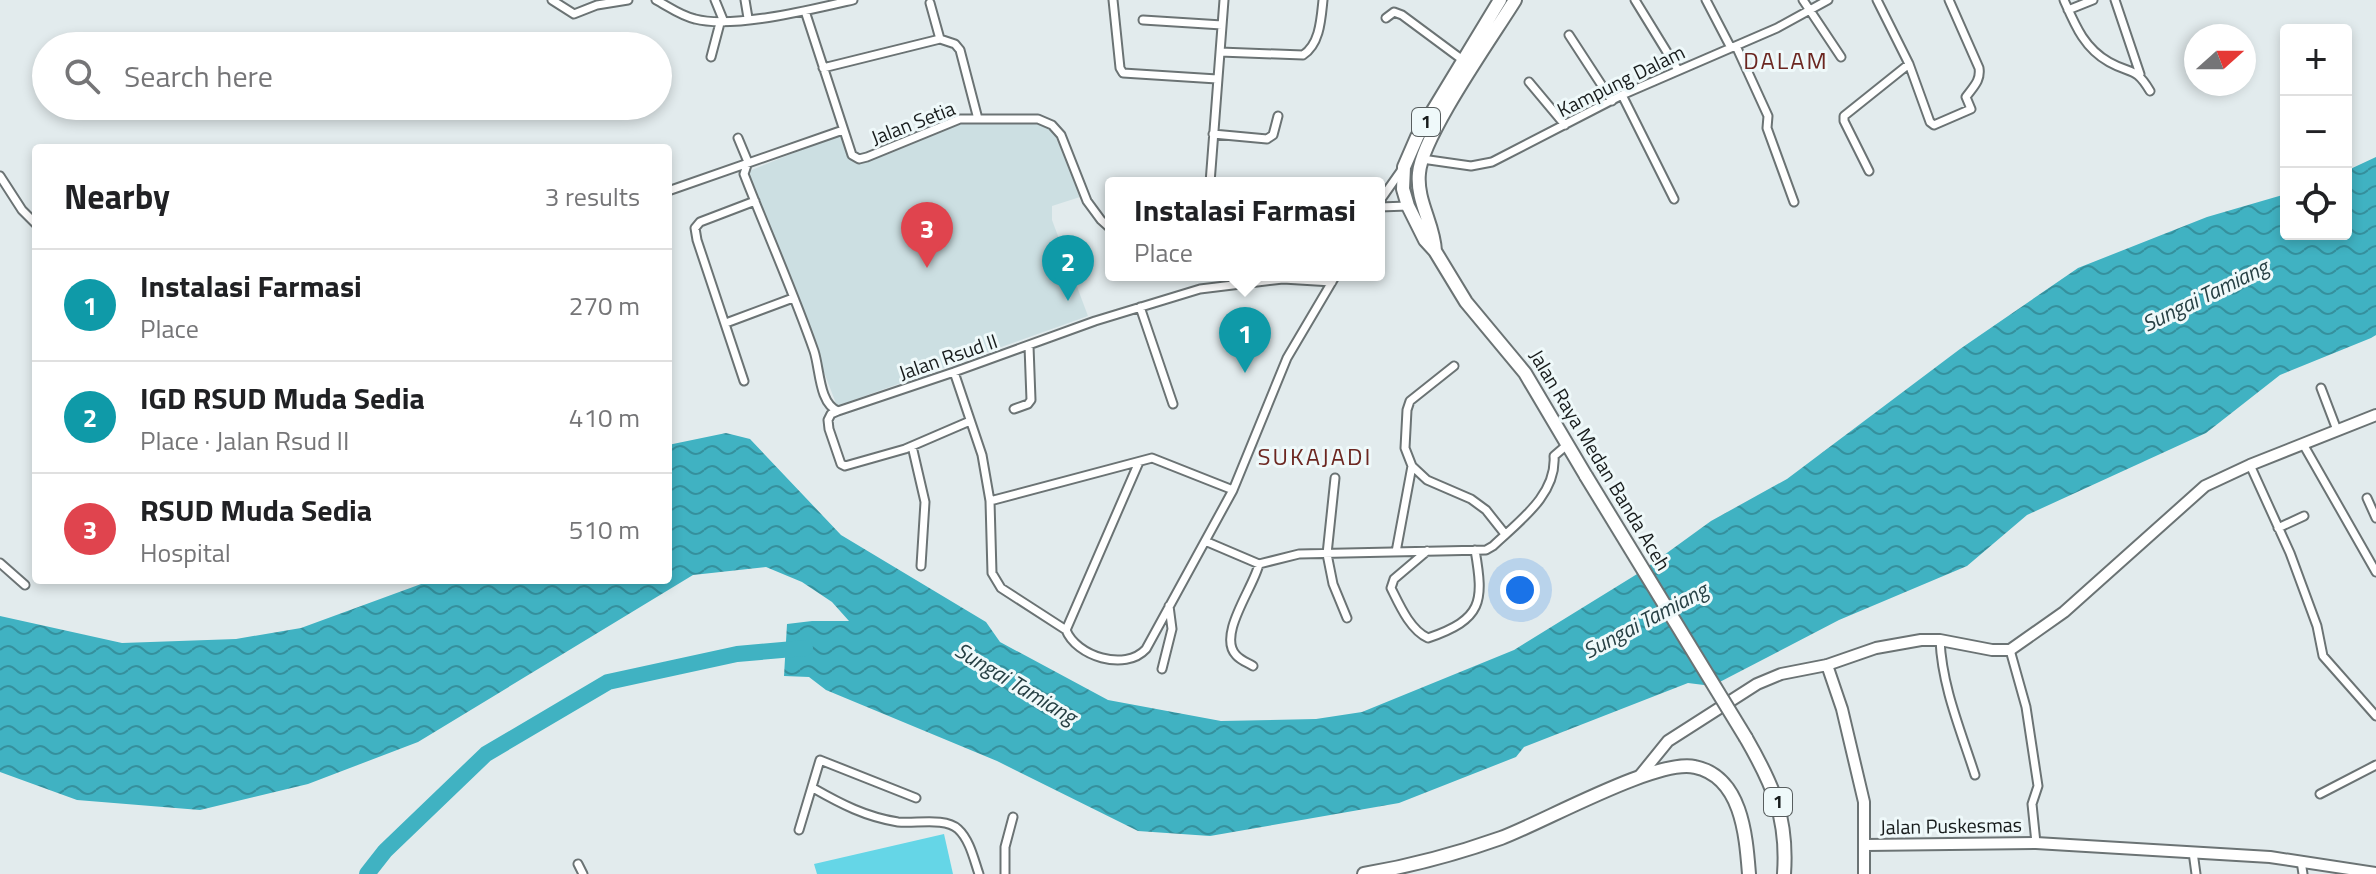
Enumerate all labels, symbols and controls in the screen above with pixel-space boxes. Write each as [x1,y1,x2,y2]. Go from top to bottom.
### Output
north arrow [2184,24,2256,96]
map controls [2280,24,2352,240]
button: + [2280,24,2352,96]
search box [32,32,672,120]
street label: Kampung Dalam [1552,36,1690,125]
district label: DALAM [1743,42,1829,78]
text: Search here [124,53,273,99]
icon: search [60,54,104,98]
street label: Jalan Setia [866,92,959,153]
button: − [2280,96,2352,168]
road number: 1 [1412,108,1440,136]
button: locate [2280,168,2352,240]
text: Nearby [64,170,170,222]
text: 3 results [545,177,640,216]
popup [1105,177,1385,281]
text: Instalasi Farmasi [1134,187,1356,233]
pin: 3 [901,202,953,268]
text: Place [1134,233,1193,272]
pin: 2 [1042,235,1094,301]
water label: Sungai Tamiang [2136,249,2276,340]
text: Instalasi Farmasi [140,263,362,309]
text: 1 [83,286,97,325]
text: 270 m [569,286,640,325]
pin: 1 [1219,307,1271,373]
text: Place [140,309,199,348]
street label: Jalan Rsud II [894,325,1001,388]
street label: Jalan Raya Medan Banda Aceh [1522,343,1679,576]
text: IGD RSUD Muda Sedia [140,375,425,421]
text: 2 [83,398,97,437]
text: 410 m [569,398,640,437]
text: Place · Jalan Rsud II [140,421,349,460]
district label: SUKAJADI [1258,438,1372,474]
text: RSUD Muda Sedia [140,487,372,533]
text: 3 [83,510,97,549]
text: 510 m [569,510,640,549]
text: Hospital [140,533,231,572]
your location [1500,570,1540,610]
water label: Sungai Tamiang [1577,572,1716,667]
water label: Sungai Tamiang [949,633,1086,734]
road number: 1 [1764,788,1792,816]
street label: Jalan Puskesmas [1880,809,2022,842]

